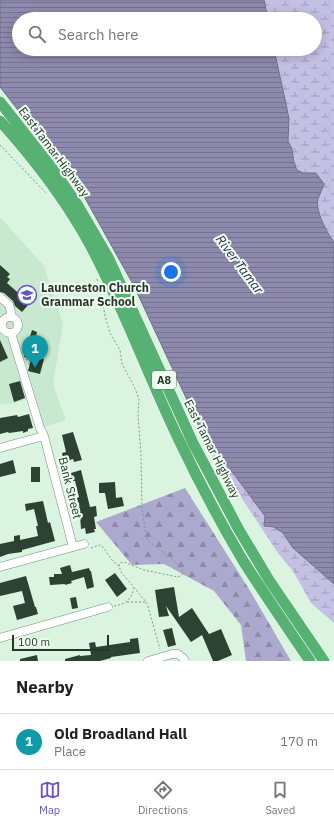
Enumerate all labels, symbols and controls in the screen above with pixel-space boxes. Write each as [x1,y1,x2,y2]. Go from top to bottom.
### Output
search box [12,12,322,56]
icon: search [26,23,48,45]
text: Search here [58,25,138,44]
street label: East Tamar Highway [16,104,93,200]
water label: River Tamar [212,231,268,298]
your location [161,262,181,282]
place label: Launceston Church Grammar School [41,280,149,309]
school or university icon: Launceston Church Grammar School [16,284,38,306]
pin: 1 [22,335,48,368]
road number: A8 [152,371,176,389]
street label: East Tamar Highway [181,397,244,501]
street label: Bank Street [56,455,85,520]
scale bar [12,633,109,652]
text: 100 m [18,635,50,649]
text: Nearby [16,676,74,698]
text: Old Broadland Hall [54,724,187,743]
text: 1 [25,733,33,750]
text: 170 m [280,733,318,750]
text: Place [54,743,86,760]
tab: Map [39,779,61,817]
tab: Directions [138,779,188,817]
tab: Saved [265,779,295,817]

